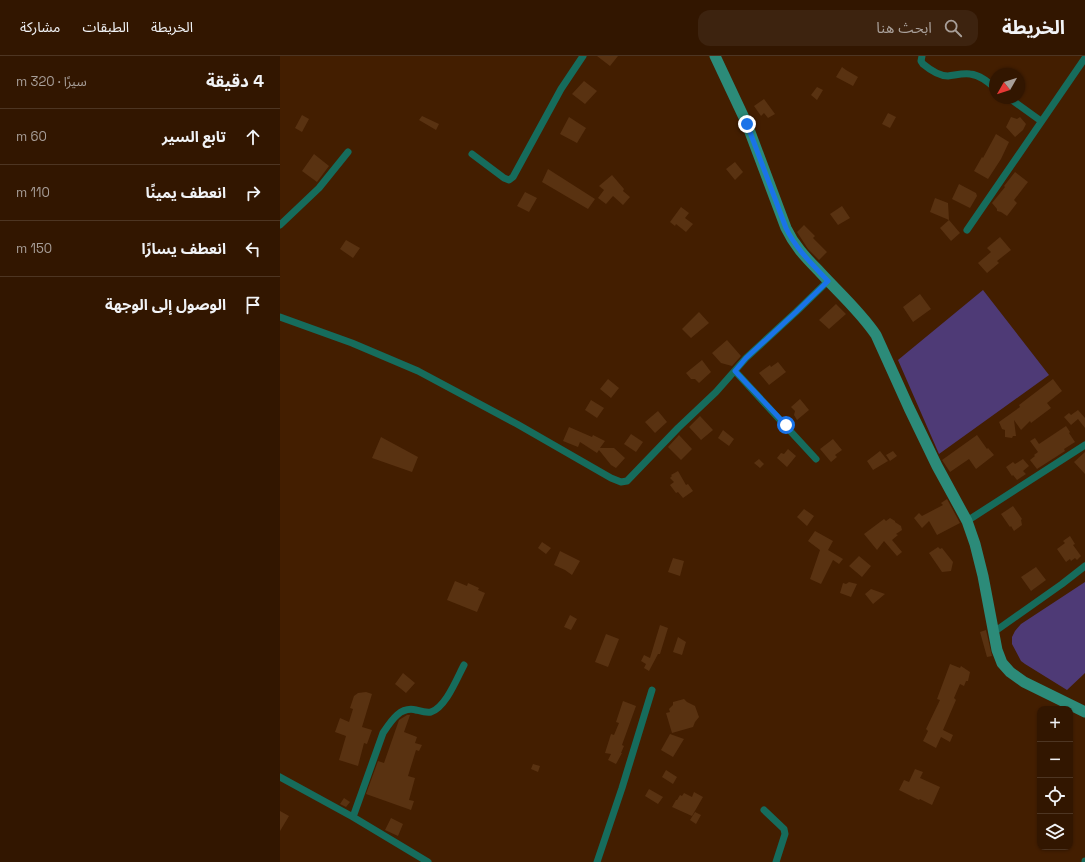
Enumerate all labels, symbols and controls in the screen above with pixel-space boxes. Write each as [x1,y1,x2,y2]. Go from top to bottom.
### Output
search box [698,10,978,46]
text: الخريطة [1002,15,1065,40]
icon: search [942,17,964,39]
text: مشاركة [20,18,60,36]
text: الطبقات [82,18,129,36]
text: الخريطة [151,18,193,36]
text: ابحث هنا [876,18,932,37]
north arrow [989,68,1025,104]
text: 4 دقيقة [206,70,264,92]
text: سيرًا · 320 m [16,73,87,90]
route end [738,115,756,133]
icon: ahead [242,126,264,148]
text: تابع السير [162,127,226,146]
text: 60 m [16,128,47,145]
icon: right [242,182,264,204]
text: انعطف يمينًا [145,183,226,202]
text: 110 m [16,184,50,201]
icon: left [242,238,264,260]
text: انعطف يسارًا [142,239,226,258]
text: 150 m [16,240,52,257]
icon: arrive [242,294,264,316]
text: الوصول إلى الوجهة [105,295,226,314]
route start [777,416,795,434]
map controls [1037,706,1073,850]
button: + [1037,706,1073,742]
button: − [1037,742,1073,778]
button: locate [1037,778,1073,814]
button: layers [1037,814,1073,850]

